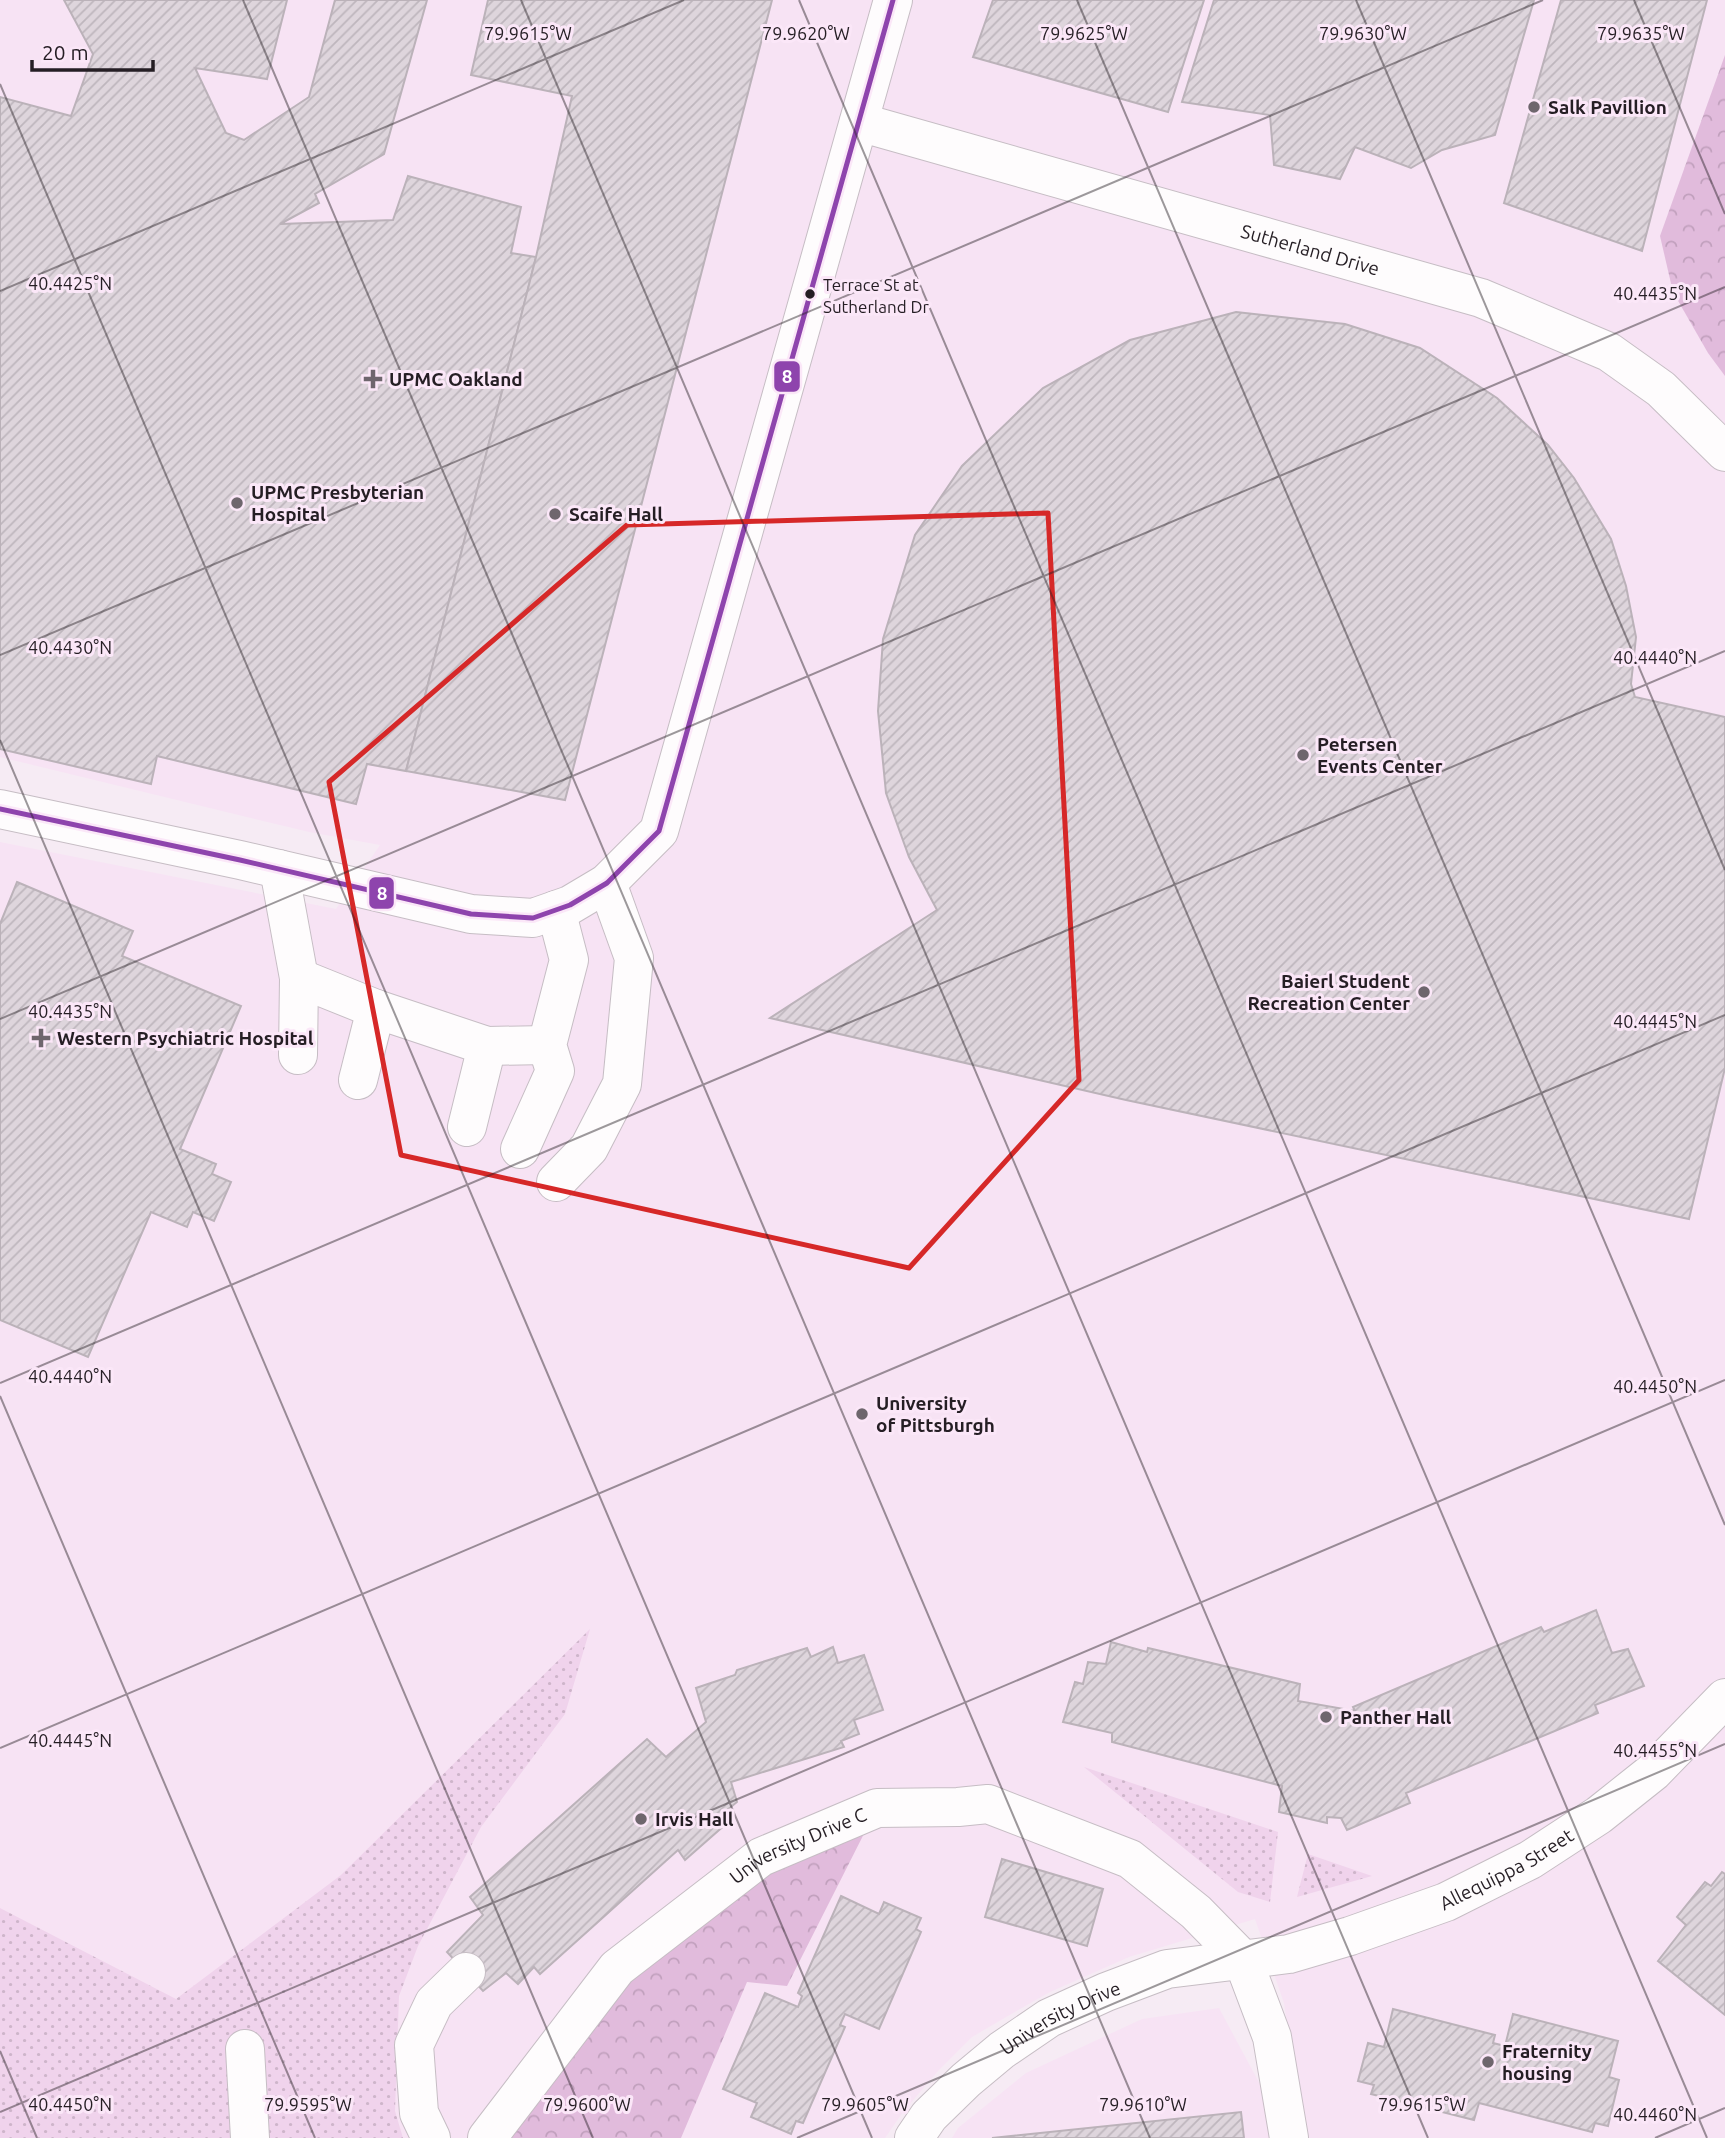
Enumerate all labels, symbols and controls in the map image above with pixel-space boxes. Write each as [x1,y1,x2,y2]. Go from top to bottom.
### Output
text: 79.9615°W [484,23,572,43]
text: 79.9620°W [762,23,850,43]
text: 79.9625°W [1040,23,1128,43]
text: 79.9630°W [1319,23,1407,43]
text: 79.9635°W [1597,23,1685,43]
scale bar [32,28,152,72]
text: 20 m [42,40,89,64]
place label: Salk Pavillion [1548,96,1667,118]
marker: Salk Pavillion [1526,99,1542,115]
street label: Sutherland Drive [1239,220,1382,280]
text: 40.4425°N [28,273,112,293]
place label: Terrace St at Sutherland Dr [823,275,930,316]
text: 40.4435°N [1613,283,1697,303]
marker: Terrace St at Sutherland Dr [803,287,817,301]
line badge: 8 [773,360,801,393]
text: 8 [782,365,792,387]
place label: UPMC Oakland [389,368,523,390]
marker: UPMC Oakland [363,369,383,389]
place label: UPMC Presbyterian Hospital [251,481,424,525]
marker: UPMC Presbyterian Hospital [229,495,245,511]
place label: Scaife Hall [569,503,663,525]
marker: Scaife Hall [547,506,563,522]
text: 40.4430°N [28,637,112,657]
text: 40.4440°N [1613,647,1697,667]
place label: Petersen Events Center [1317,733,1443,777]
marker: Petersen Events Center [1295,747,1311,763]
line badge: 8 [368,876,395,910]
text: 8 [377,882,387,904]
place label: Baierl Student Recreation Center [1248,970,1410,1014]
marker: Baierl Student Recreation Center [1416,984,1432,1000]
text: 40.4435°N [28,1001,112,1021]
text: 40.4445°N [1613,1011,1697,1031]
place label: Western Psychiatric Hospital [57,1027,314,1049]
marker: Western Psychiatric Hospital [31,1028,51,1048]
text: 40.4440°N [28,1366,112,1386]
text: 40.4450°N [1613,1376,1697,1396]
place label: University of Pittsburgh [876,1392,995,1436]
marker: University of Pittsburgh [854,1406,870,1422]
place label: Panther Hall [1340,1706,1452,1728]
marker: Panther Hall [1318,1709,1334,1725]
text: 40.4445°N [28,1730,112,1750]
text: 40.4455°N [1613,1740,1697,1760]
street label: University Drive C [725,1803,870,1888]
place label: Irvis Hall [655,1808,734,1830]
marker: Irvis Hall [633,1811,649,1827]
street label: Allequippa Street [1436,1824,1578,1914]
street label: University Drive [996,1977,1123,2059]
place label: Fraternity housing [1502,2040,1592,2084]
marker: Fraternity housing [1480,2054,1496,2070]
text: 40.4450°N [28,2094,112,2114]
text: 79.9595°W [264,2094,352,2114]
text: 79.9600°W [543,2094,631,2114]
text: 79.9605°W [821,2094,909,2114]
text: 79.9610°W [1099,2094,1187,2114]
text: 79.9615°W [1378,2094,1466,2114]
text: 40.4460°N [1613,2104,1697,2124]

